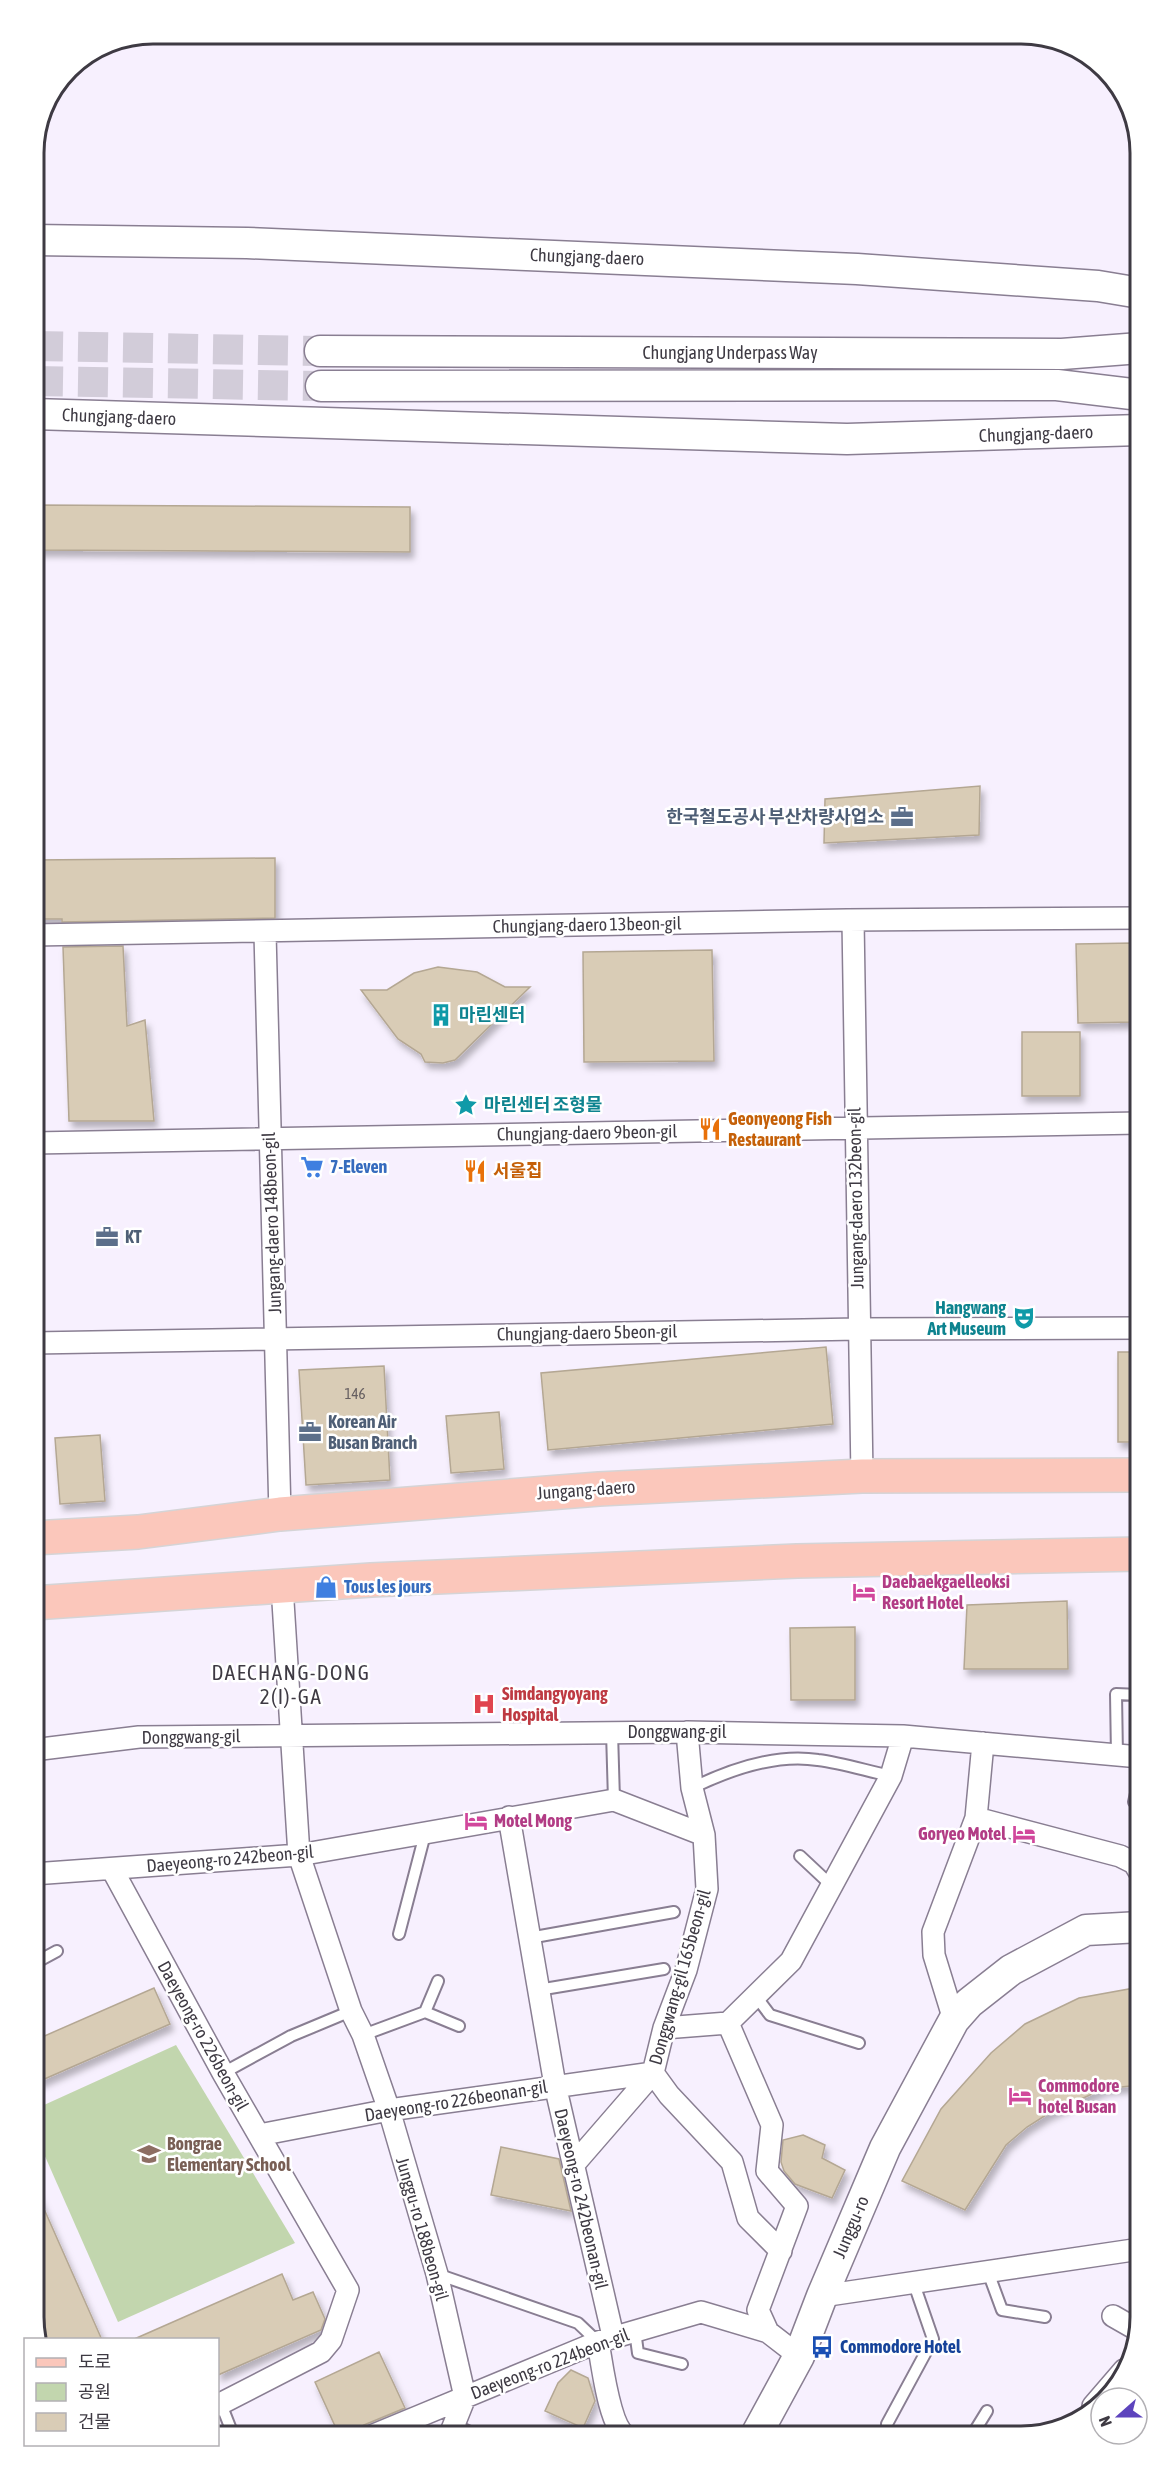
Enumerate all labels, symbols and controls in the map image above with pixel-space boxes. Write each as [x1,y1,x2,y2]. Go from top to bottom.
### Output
street label: Chungjang-daero [530,244,645,269]
street label: Chungjang Underpass Way [642,342,818,363]
street label: Chungjang-daero [62,404,177,429]
street label: Chungjang-daero [978,421,1093,446]
office icon: 한국철도공사 부산차량사업소 [889,804,915,830]
place label: 한국철도공사 부산차량사업소 [666,806,884,827]
street label: Chungjang-daero 13beon-gil [492,912,682,937]
building icon: 마린센터 [428,1002,454,1028]
place label: 마린센터 [459,1004,525,1025]
place icon: 마린센터 조형물 [453,1092,479,1118]
place label: 마린센터 조형물 [484,1094,602,1115]
street label: Jungang-daero 132beon-gil [843,1107,868,1289]
place label: Geonyeong Fish Restaurant [728,1108,832,1150]
restaurant icon: Geonyeong Fish Restaurant [697,1116,723,1142]
street label: Chungjang-daero 9beon-gil [497,1120,677,1145]
street label: Jungang-daero 148beon-gil [258,1132,285,1314]
supermarket icon: 7-Eleven [299,1154,325,1180]
place label: 7-Eleven [330,1156,388,1177]
restaurant icon: 서울집 [462,1158,488,1184]
place label: 서울집 [493,1160,543,1181]
office icon: KT [94,1224,120,1250]
place label: KT [125,1226,142,1247]
place label: Hangwang Art Museum [926,1297,1006,1339]
theatre icon: Hangwang Art Museum [1011,1305,1037,1331]
street label: Chungjang-daero 5beon-gil [497,1320,677,1345]
house number: 146 [344,1385,366,1402]
place label: Korean Air Busan Branch [328,1411,417,1453]
office icon: Korean Air Busan Branch [297,1419,323,1445]
street label: Jungang-daero [536,1476,636,1503]
place label: Daebaekgaelleoksi Resort Hotel [882,1571,1010,1613]
shop icon: Tous les jours [313,1574,339,1600]
place label: Tous les jours [344,1576,432,1597]
hotel icon: Daebaekgaelleoksi Resort Hotel [851,1579,877,1605]
district label: DAECHANG-DONG 2(I)-GA [212,1660,370,1708]
place label: Simdangyoyang Hospital [502,1683,608,1725]
hospital icon: Simdangyoyang Hospital [471,1691,497,1717]
street label: Donggwang-gil [628,1721,727,1742]
street label: Donggwang-gil [141,1725,241,1748]
hotel icon: Motel Mong [463,1808,489,1834]
place label: Motel Mong [494,1810,572,1831]
hotel icon: Goryeo Motel [1011,1821,1037,1847]
place label: Goryeo Motel [918,1823,1006,1844]
street label: Daeyeong-ro 242beon-gil [145,1841,315,1876]
street label: Donggwang-gil 165beon-gil [644,1886,715,2067]
street label: Daeyeong-ro 226beon-gil [154,1957,253,2114]
place label: Commodore hotel Busan [1038,2075,1119,2117]
street label: Daeyeong-ro 226beonan-gil [363,2076,549,2125]
hotel icon: Commodore hotel Busan [1007,2083,1033,2109]
street label: Daeyeong-ro 242beonan-gil [550,2106,613,2292]
place label: Bongrae Elementary School [167,2133,291,2175]
school or university icon: Bongrae Elementary School [136,2141,162,2167]
street label: Junggu-ro 188beon-gil [392,2155,453,2303]
street label: Junggu-ro [828,2193,873,2261]
street label: Daeyeong-ro 224beon-gil [468,2324,632,2403]
bus stop icon: Commodore Hotel [809,2334,835,2360]
place label: Commodore Hotel [840,2336,961,2357]
legend [24,2338,219,2446]
text: 도로 [78,2351,111,2372]
text: 공원 [78,2381,111,2402]
north arrow [1089,2386,1149,2446]
text: 건물 [78,2411,111,2432]
text: N [1095,2414,1115,2429]

